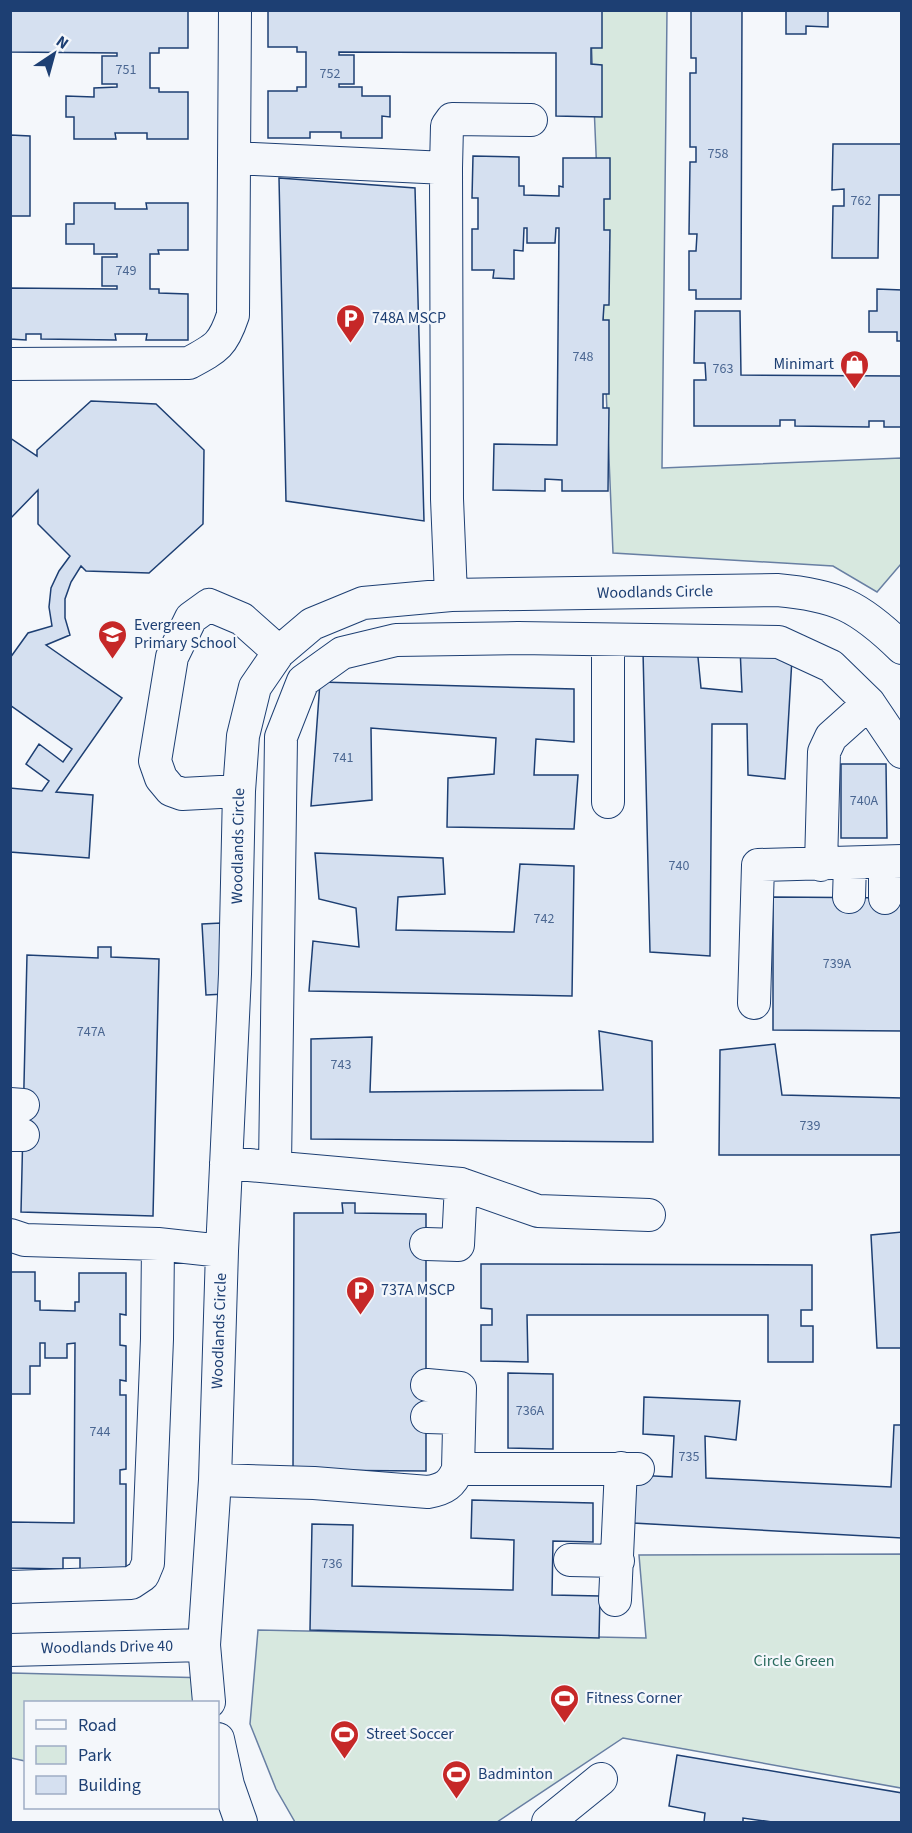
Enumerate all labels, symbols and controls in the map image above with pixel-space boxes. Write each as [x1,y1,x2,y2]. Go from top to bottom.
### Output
north arrow [24,24,84,84]
text: N [51,31,73,55]
house number: 751 [116,60,136,80]
house number: 752 [320,64,340,84]
house number: 758 [708,144,728,164]
house number: 762 [851,191,871,211]
house number: 749 [116,261,136,281]
parking icon: 748A MSCP [335,302,367,344]
place label: 748A MSCP [372,307,446,329]
house number: 748 [573,347,593,367]
shop icon: Minimart [839,348,871,390]
place label: Minimart [773,353,835,375]
house number: 763 [713,359,733,379]
street label: Woodlands Circle [597,580,713,604]
place label: Evergreen Primary School [134,614,236,654]
school or university icon: Evergreen Primary School [97,618,129,660]
house number: 741 [333,748,353,768]
street label: Woodlands Circle [226,788,250,904]
house number: 740A [850,791,879,811]
house number: 740 [669,856,689,876]
house number: 742 [534,909,554,929]
house number: 739A [823,954,852,974]
house number: 747A [77,1022,106,1042]
house number: 743 [331,1055,351,1075]
house number: 739 [800,1116,820,1136]
street label: Woodlands Circle [206,1272,232,1389]
parking icon: 737A MSCP [344,1274,376,1316]
place label: 737A MSCP [381,1279,455,1301]
house number: 736A [516,1401,545,1421]
house number: 744 [90,1422,110,1442]
house number: 735 [679,1447,699,1467]
house number: 736 [322,1554,342,1574]
street label: Woodlands Drive 40 [41,1635,173,1659]
park label: Circle Green [754,1650,834,1672]
sports icon: Fitness Corner [549,1682,581,1724]
place label: Fitness Corner [586,1687,683,1709]
legend [24,1701,219,1809]
text: Road [78,1713,117,1738]
sports icon: Street Soccer [329,1718,361,1760]
place label: Street Soccer [366,1723,454,1745]
text: Park [78,1743,112,1768]
sports icon: Badminton [441,1758,473,1800]
place label: Badminton [478,1763,553,1785]
text: Building [78,1773,141,1798]

